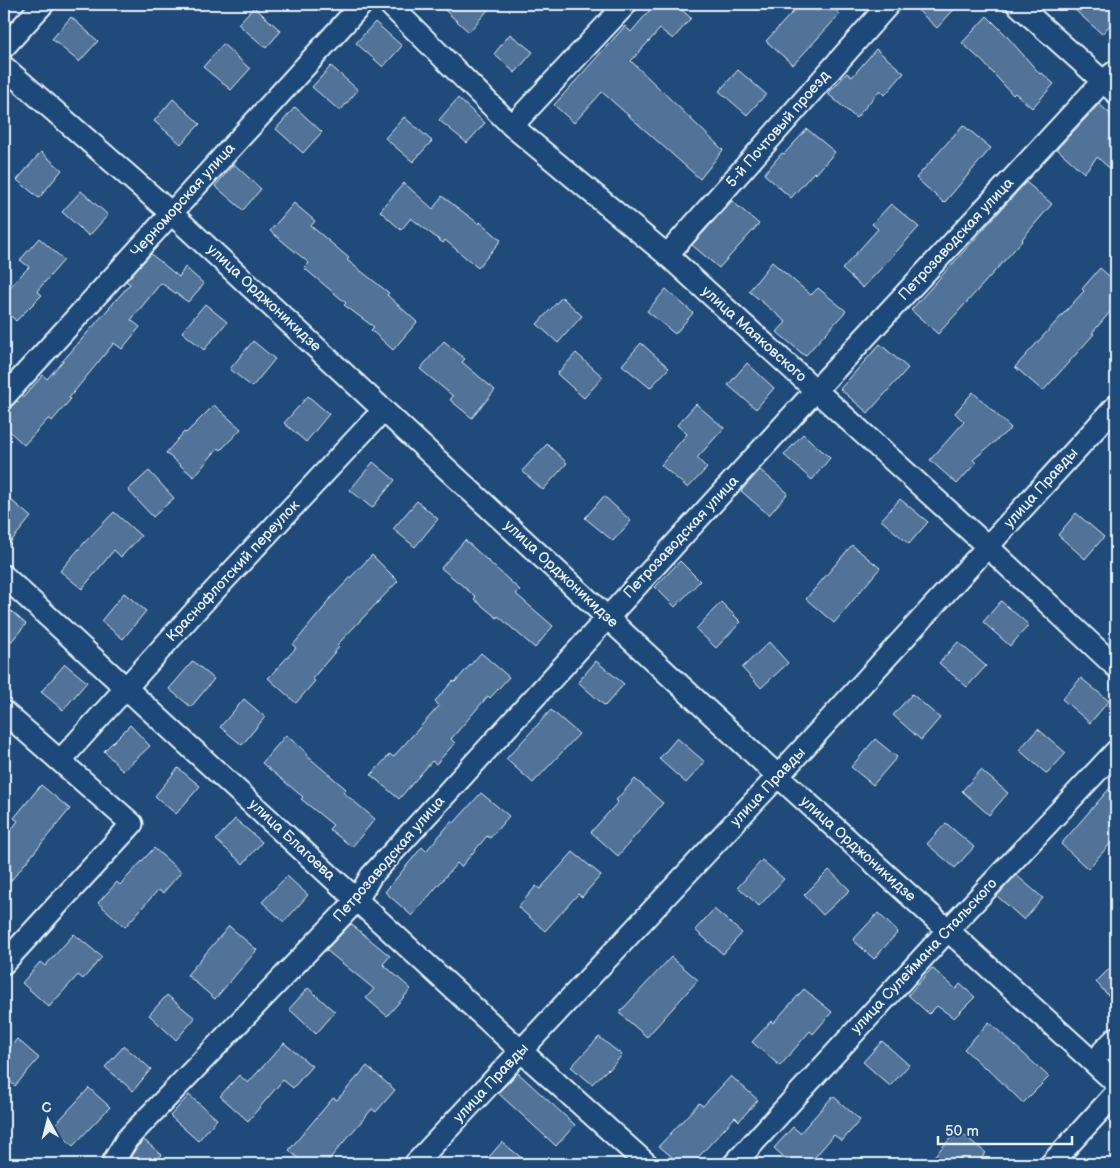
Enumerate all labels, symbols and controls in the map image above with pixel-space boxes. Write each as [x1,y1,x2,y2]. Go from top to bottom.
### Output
street label: 5-й Почтовый проезд [722,67,834,191]
street label: Черноморская улица [127,139,239,261]
street label: Петрозаводская улица [894,174,1018,304]
street label: улица Орджоникидзе [203,240,325,356]
street label: улица Маяковского [698,282,811,386]
street label: улица Правды [1000,444,1082,532]
street label: Петрозаводская улица [619,472,743,602]
street label: Краснофлотский переулок [162,496,304,646]
street label: улица Орджоникидзе [500,516,622,632]
street label: улица Правды [726,743,810,831]
street label: Петрозаводская улица [329,792,449,926]
street label: улица Орджоникидзе [796,792,920,906]
street label: улица Благоева [245,795,339,885]
street label: улица Сулеймана Стальского [847,874,1001,1038]
street label: улица Правды [449,1039,533,1127]
north arrow [22,1096,72,1146]
text: С [41,1099,53,1117]
scale bar [938,1113,1071,1145]
text: 50 m [945,1122,979,1141]

